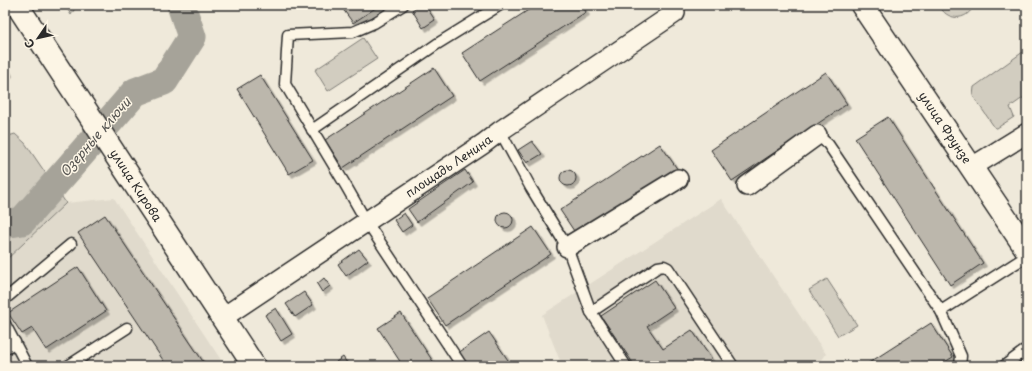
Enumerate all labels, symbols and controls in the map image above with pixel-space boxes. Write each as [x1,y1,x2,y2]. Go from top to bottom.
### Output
north arrow [18,18,58,58]
text: С [20,36,39,52]
street label: улица Фрунзе [915,88,976,167]
water label: Озерные ключи [55,92,135,180]
street label: площадь Ленина [402,130,496,201]
street label: улица Кирова [106,145,167,225]

